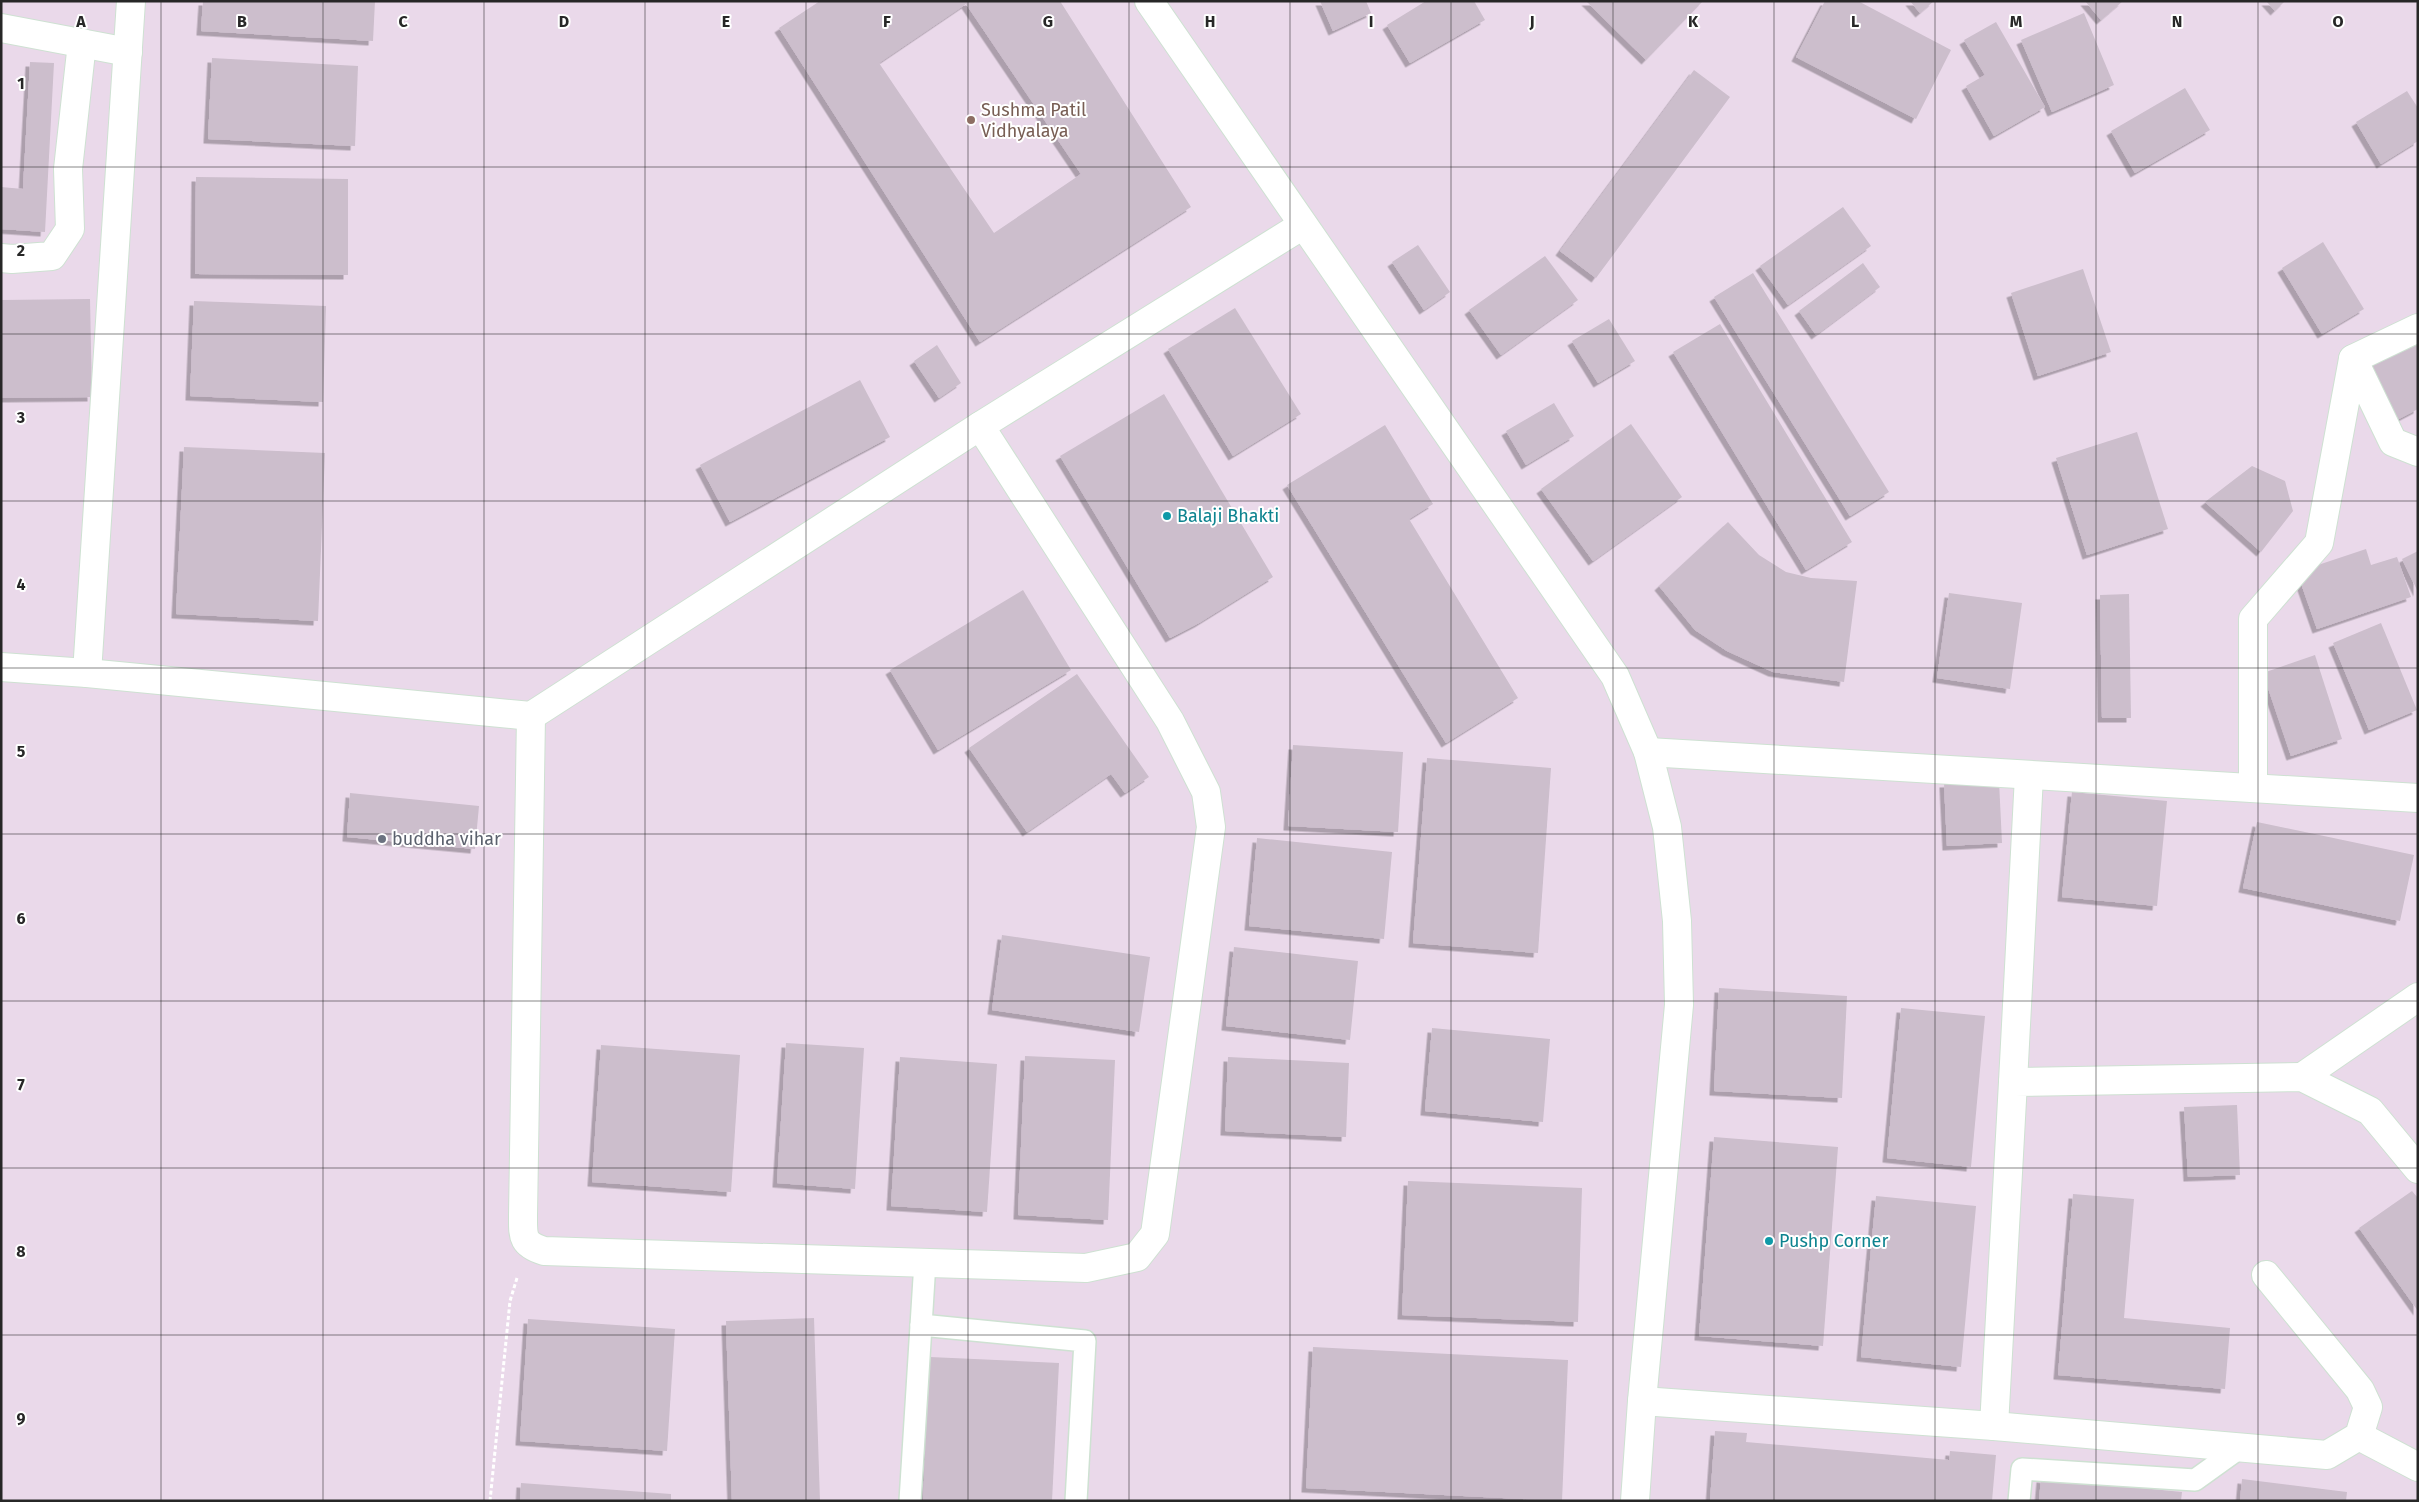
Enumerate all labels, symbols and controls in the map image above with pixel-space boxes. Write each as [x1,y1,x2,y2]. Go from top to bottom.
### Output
text: A [75,12,86,31]
text: B [237,12,247,31]
text: C [398,12,408,31]
text: D [559,12,569,31]
text: E [722,12,730,31]
text: F [883,12,891,31]
text: G [1043,12,1053,31]
text: H [1205,12,1215,31]
text: I [1369,12,1373,31]
text: J [1528,12,1535,31]
text: K [1688,12,1699,31]
text: L [1851,12,1859,31]
text: M [2010,12,2023,31]
text: N [2172,12,2182,31]
text: O [2332,12,2344,31]
text: 1 [17,74,25,93]
place label: Sushma Patil Vidhyalaya [981,99,1086,142]
marker: Sushma Patil Vidhyalaya [965,114,977,126]
text: 2 [17,241,25,260]
text: 3 [16,408,25,427]
place label: Balaji Bhakti [1177,505,1279,527]
marker: Balaji Bhakti [1161,510,1173,522]
text: 4 [16,575,26,594]
text: 5 [17,742,26,761]
place label: buddha vihar [392,828,501,850]
marker: buddha vihar [376,833,388,845]
text: 6 [16,909,26,928]
text: 7 [17,1075,25,1094]
place label: Pushp Corner [1779,1230,1888,1252]
marker: Pushp Corner [1763,1235,1775,1247]
text: 8 [16,1242,26,1261]
text: 9 [17,1409,26,1428]

